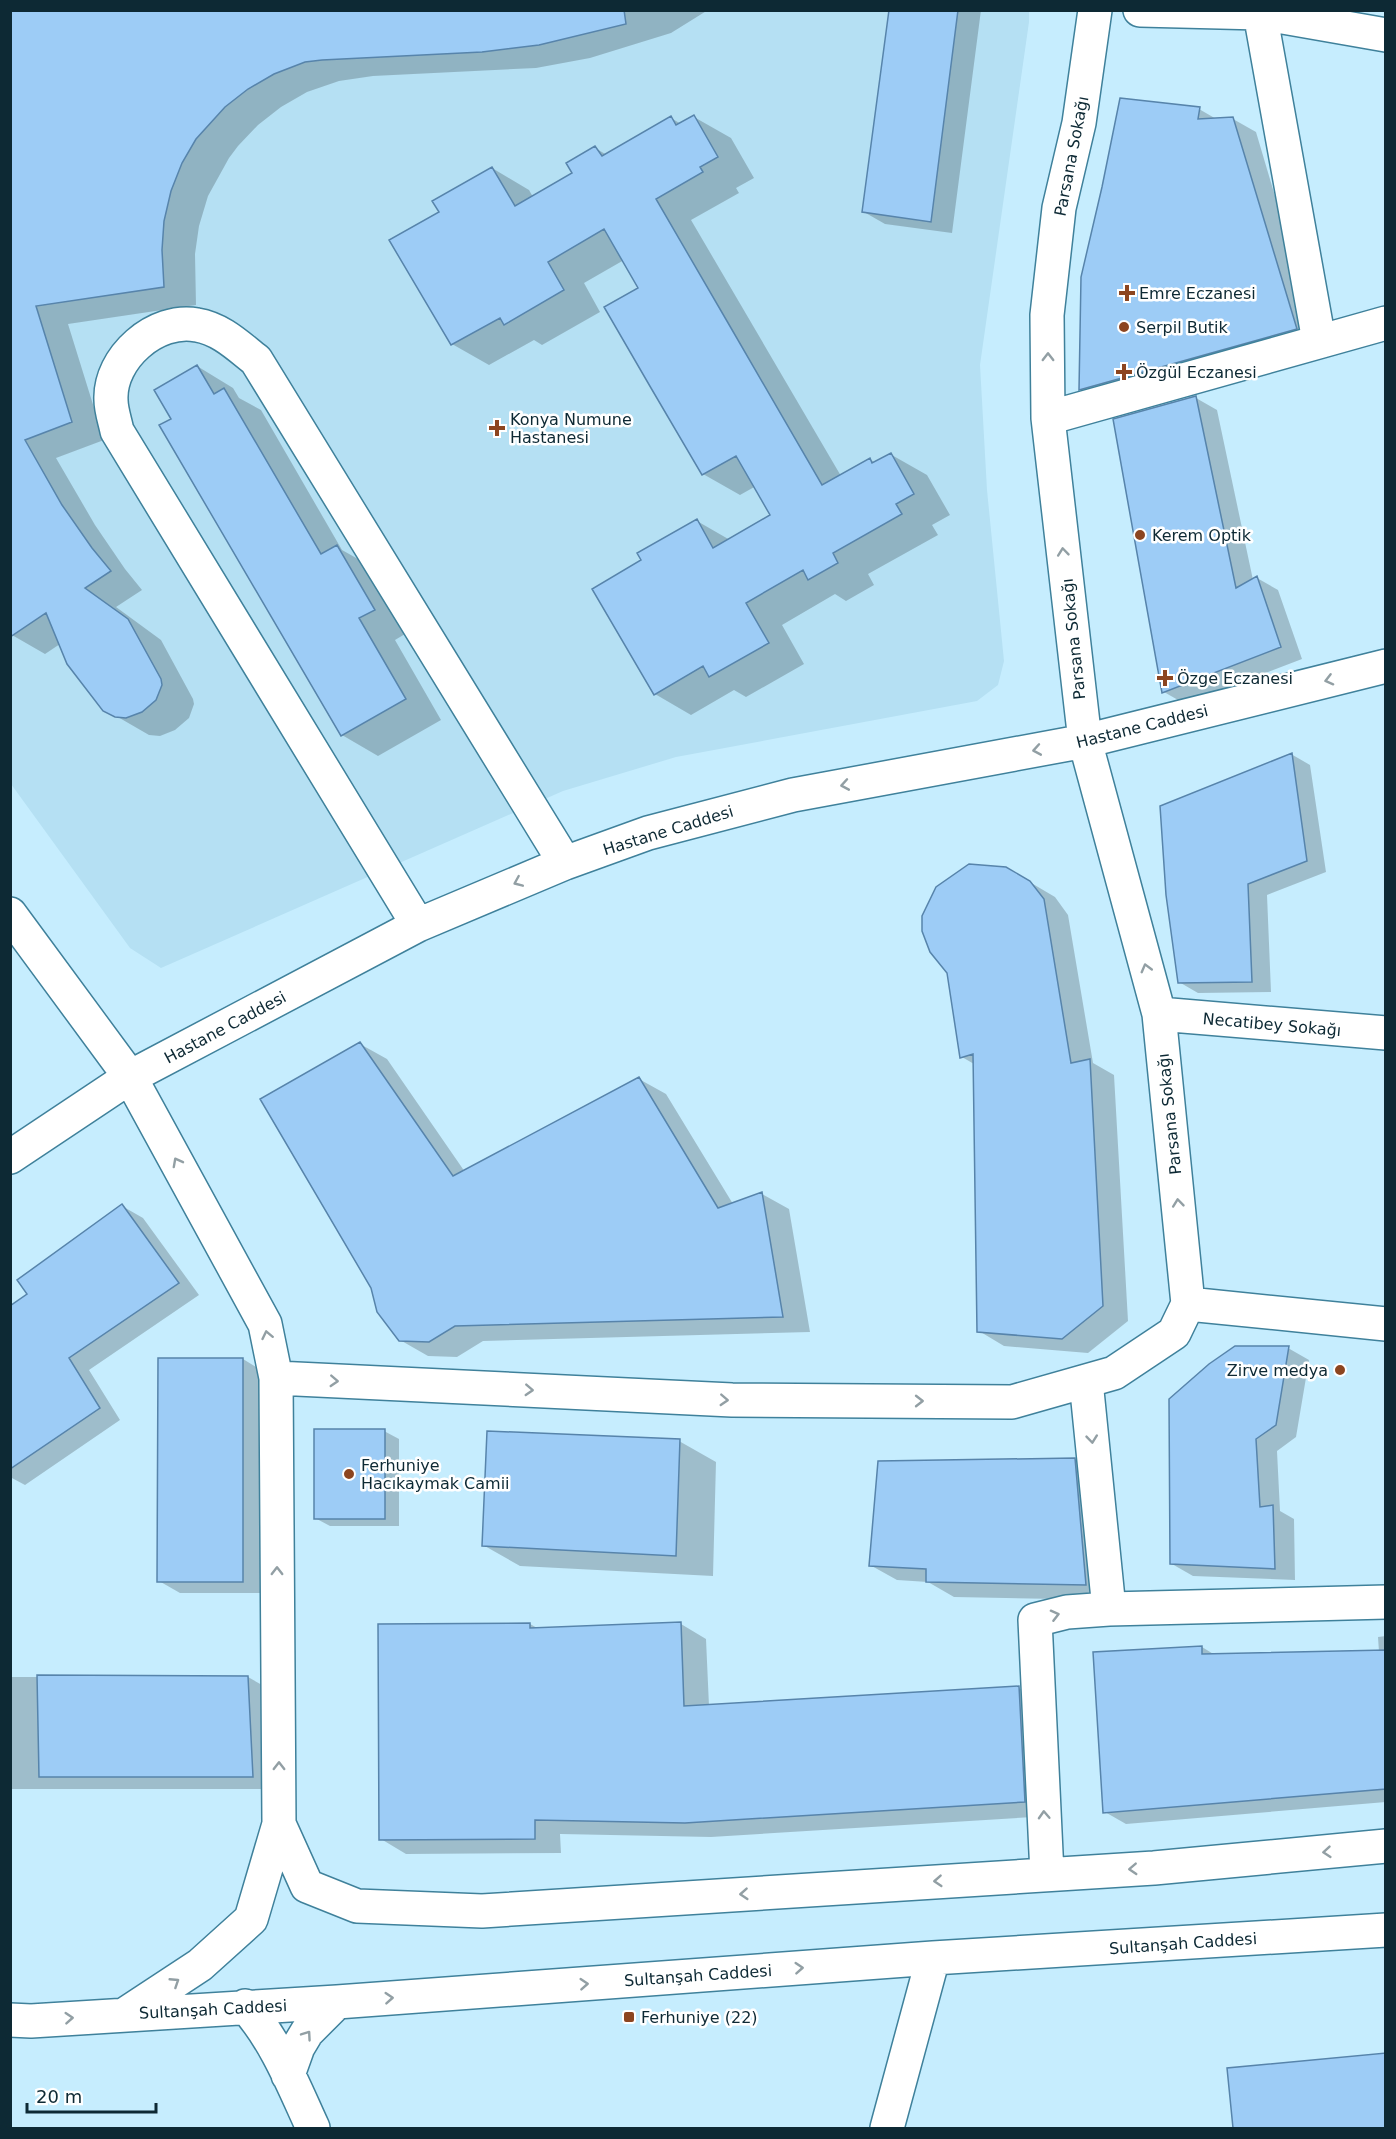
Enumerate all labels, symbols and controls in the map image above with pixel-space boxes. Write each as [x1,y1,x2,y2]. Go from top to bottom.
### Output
street label: Parsana Sokağı [1051,94,1092,218]
place label: Emre Eczanesi [1139,284,1256,303]
marker: Emre Eczanesi [1120,286,1134,300]
place label: Serpil Butik [1136,318,1229,337]
marker: Serpil Butik [1117,320,1131,334]
one-way arrow [1042,353,1054,362]
place label: Özgül Eczanesi [1136,363,1257,382]
marker: Özgül Eczanesi [1117,365,1131,379]
place label: Konya Numune Hastanesi [510,410,632,447]
marker: Konya Numune Hastanesi [488,419,506,437]
place label: Kerem Optik [1152,526,1252,545]
marker: Kerem Optik [1133,528,1147,542]
one-way arrow [1057,547,1070,556]
street label: Parsana Sokağı [1058,577,1089,701]
place label: Özge Eczanesi [1177,669,1293,688]
marker: Özge Eczanesi [1158,671,1172,685]
one-way arrow [1324,673,1334,686]
street label: Hastane Caddesi [1074,701,1210,752]
one-way arrow [1032,743,1042,756]
one-way arrow [841,778,851,791]
street label: Hastane Caddesi [601,802,736,859]
one-way arrow [514,875,525,887]
one-way arrow [1141,963,1154,973]
street label: Hastane Caddesi [161,987,289,1068]
street label: Necatibey Sokağı [1202,1009,1342,1040]
street label: Parsana Sokağı [1154,1052,1185,1176]
one-way arrow [173,1158,184,1169]
one-way arrow [1172,1198,1185,1207]
one-way arrow [261,1330,274,1340]
place label: Zirve medya [1227,1361,1328,1380]
marker: Zirve medya [1333,1363,1347,1377]
one-way arrow [330,1374,339,1387]
one-way arrow [525,1384,534,1397]
one-way arrow [719,1393,728,1406]
one-way arrow [914,1395,923,1408]
one-way arrow [1085,1434,1098,1444]
place label: Ferhuniye Hacıkaymak Camii [361,1456,510,1493]
marker: Ferhuniye Hacıkaymak Camii [342,1467,356,1481]
one-way arrow [271,1566,284,1575]
one-way arrow [1050,1610,1060,1623]
one-way arrow [273,1761,285,1770]
one-way arrow [1038,1811,1051,1820]
one-way arrow [1323,1845,1332,1858]
one-way arrow [1129,1863,1138,1876]
one-way arrow [934,1874,943,1887]
one-way arrow [739,1887,748,1900]
street label: Sultanşah Caddesi [1108,1929,1258,1958]
street label: Sultanşah Caddesi [623,1961,773,1990]
one-way arrow [795,1962,804,1975]
one-way arrow [579,1977,588,1990]
one-way arrow [168,1978,179,1989]
one-way arrow [385,1992,394,2005]
street label: Sultanşah Caddesi [139,1996,288,2023]
place label: Ferhuniye (22) [641,2008,758,2027]
marker: Ferhuniye (22) [622,2010,636,2024]
one-way arrow [64,2012,73,2025]
one-way arrow [300,2030,311,2041]
scale bar [27,2076,156,2114]
text: 20 m [36,2086,82,2107]

